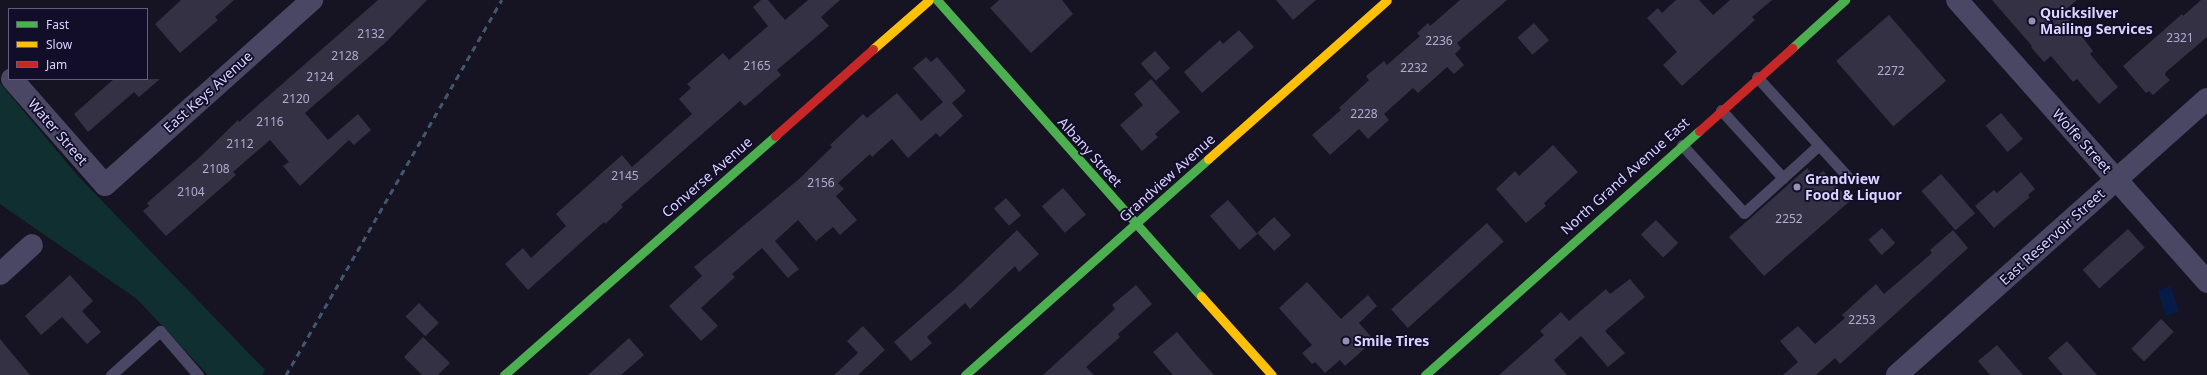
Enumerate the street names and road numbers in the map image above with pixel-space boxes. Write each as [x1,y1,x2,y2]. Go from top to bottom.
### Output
street label: East Keys Avenue [160,48,256,136]
street label: Water Street [25,96,91,168]
street label: Wolfe Street [2049,106,2115,176]
street label: Albany Street [1054,114,1126,190]
street label: North Grand Avenue East [1557,114,1693,238]
street label: Grandview Avenue [1116,131,1218,225]
street label: Converse Avenue [658,133,756,221]
street label: East Reservoir Street [1996,185,2108,289]

